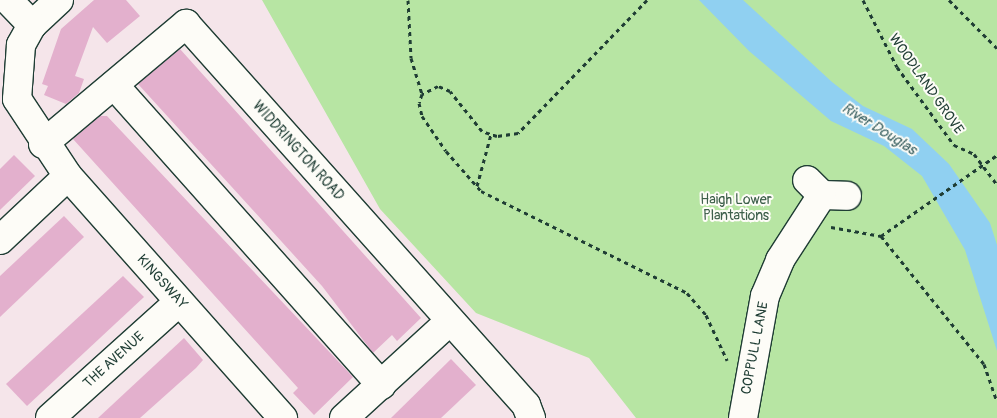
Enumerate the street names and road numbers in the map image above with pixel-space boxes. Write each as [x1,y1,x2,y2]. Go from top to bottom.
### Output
street label: WOODLAND GROVE [885,31,967,137]
street label: WIDDRINGTON ROAD [249,98,347,204]
street label: KINGSWAY [133,251,191,313]
street label: COPPULL LANE [738,300,772,396]
street label: THE AVENUE [80,328,148,392]

